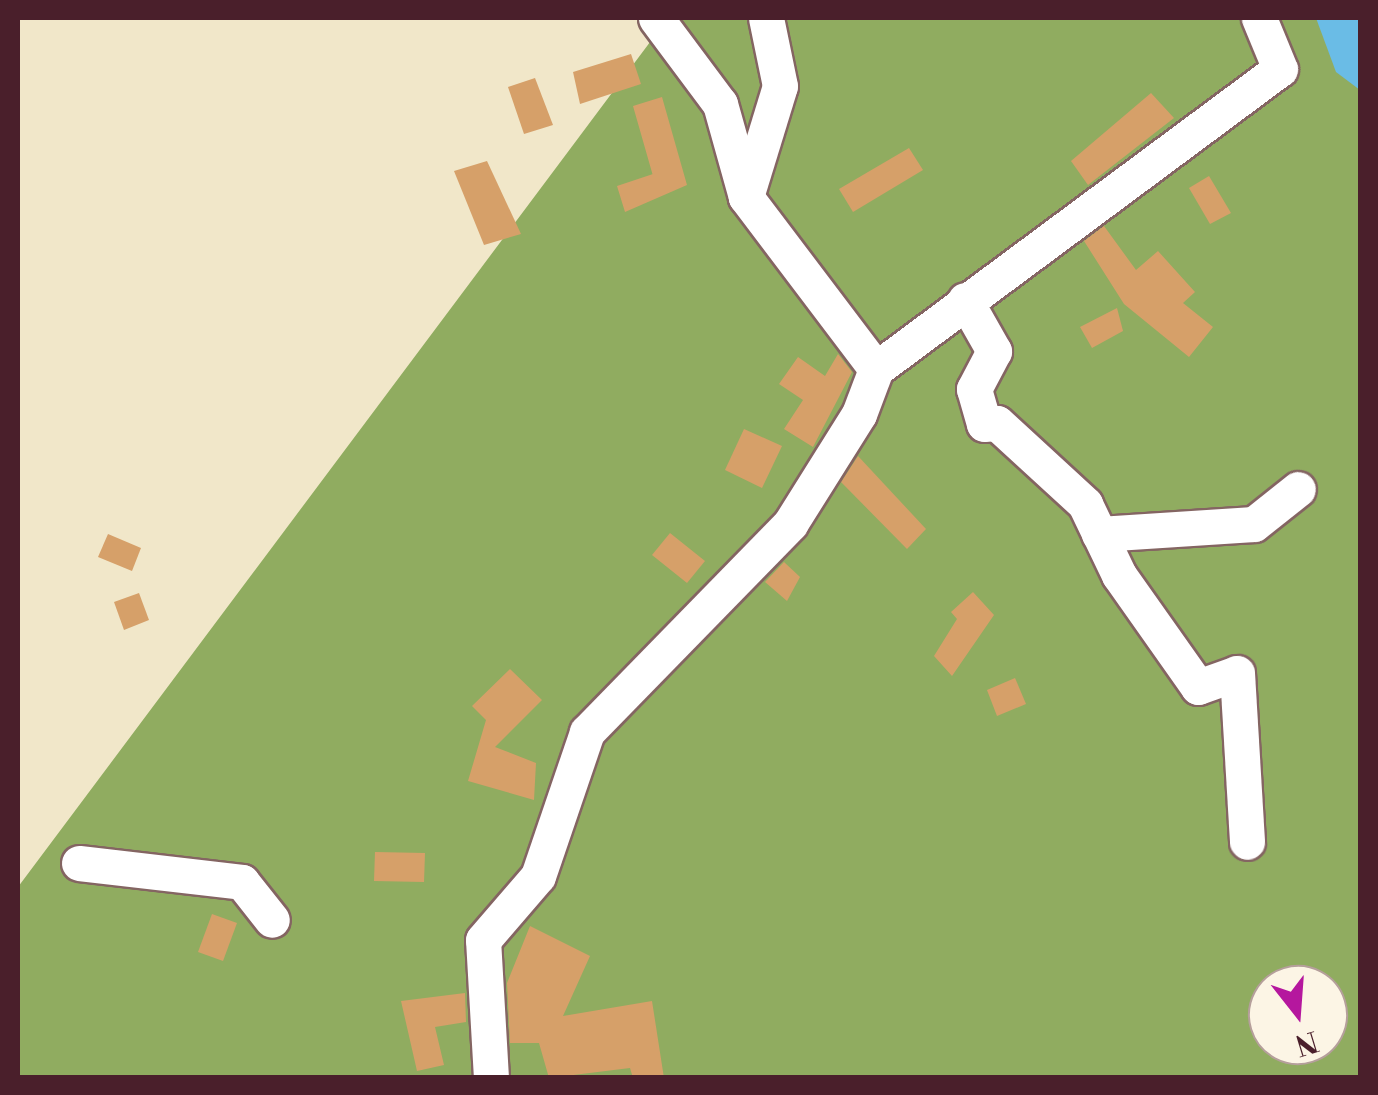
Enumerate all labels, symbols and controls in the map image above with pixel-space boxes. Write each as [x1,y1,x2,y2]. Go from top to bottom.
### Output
north arrow [1248,965,1348,1065]
text: N [1291,1022,1322,1062]

